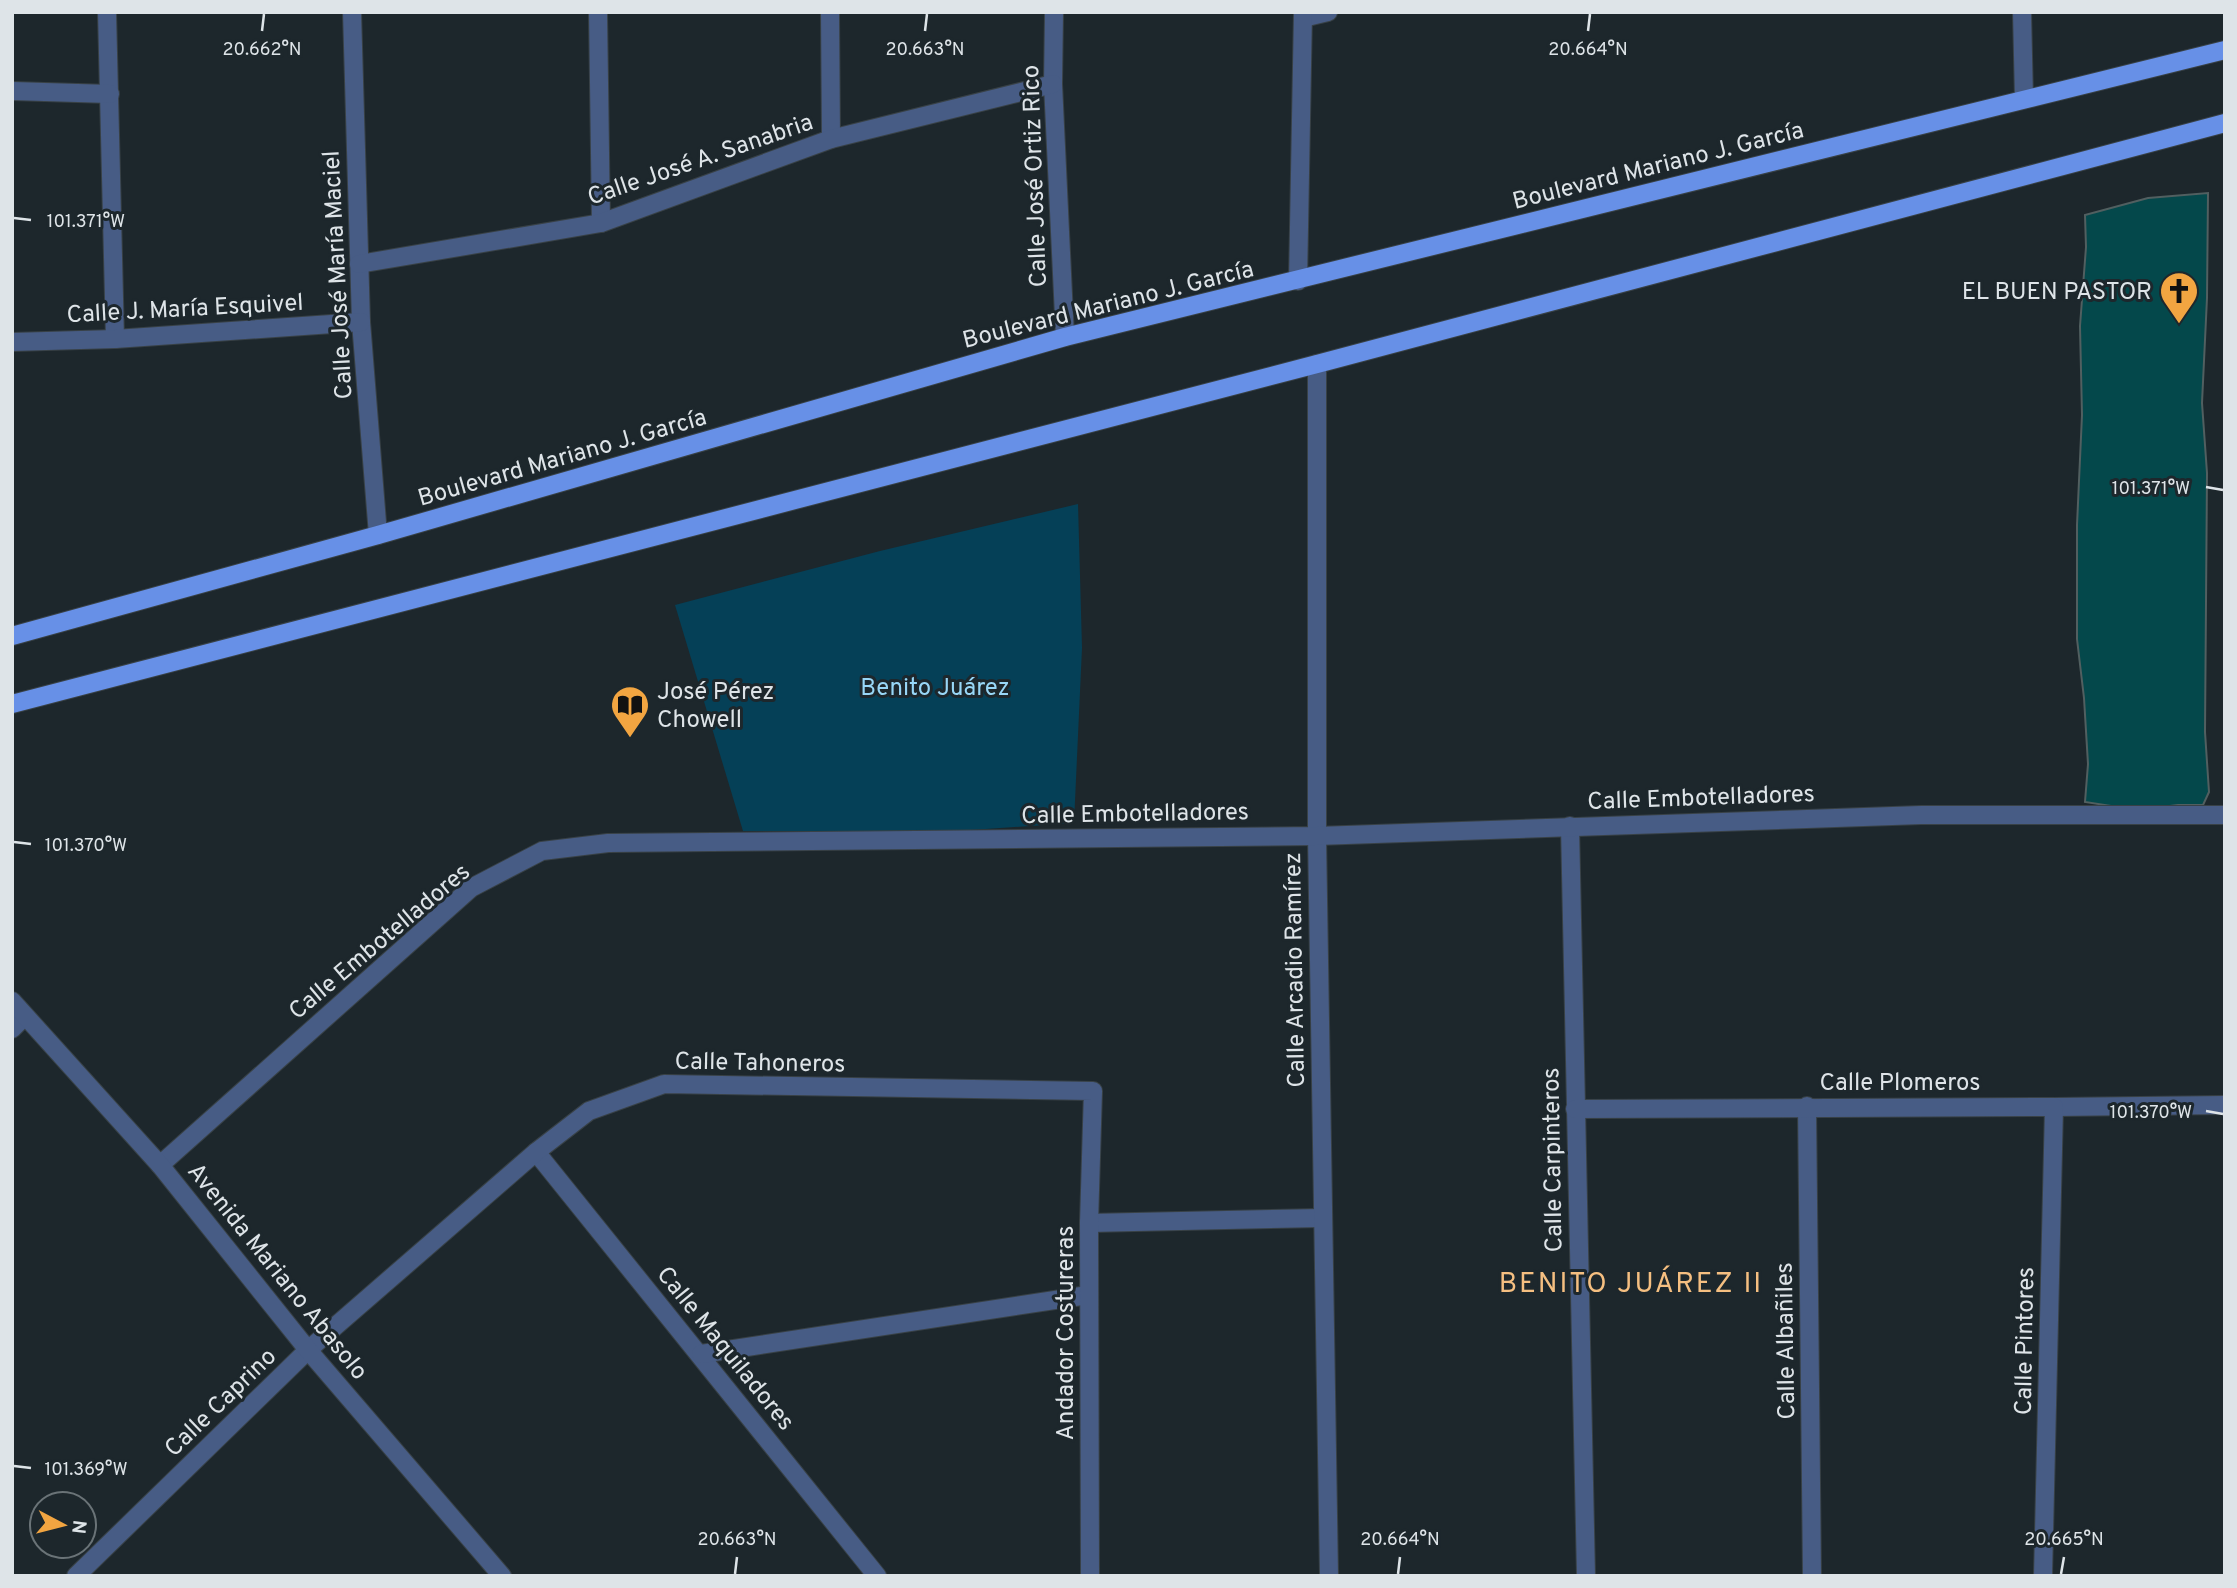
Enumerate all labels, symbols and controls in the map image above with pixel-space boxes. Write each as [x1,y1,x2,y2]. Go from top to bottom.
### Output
text: 20.662°N [222,39,302,62]
text: 20.663°N [885,39,965,62]
text: 20.664°N [1548,39,1628,62]
street label: Calle José Ortiz Rico [1017,64,1055,288]
street label: Calle José A. Sanabria [584,108,817,214]
street label: Boulevard Mariano J. García [1510,116,1807,218]
street label: Calle José María Maciel [317,150,360,400]
text: 101.371°W [47,211,125,234]
street label: Boulevard Mariano J. García [960,255,1257,357]
church icon: EL BUEN PASTOR [2158,270,2200,325]
place label: EL BUEN PASTOR [1962,278,2152,308]
street label: Calle J. María Esquivel [66,289,304,331]
street label: Boulevard Mariano J. García [415,403,710,515]
text: 101.371°W [2112,478,2190,501]
park label: Benito Juárez [860,674,1010,704]
place label: José Pérez Chowell [657,678,774,736]
library icon: José Pérez Chowell [609,684,651,739]
street label: Calle Embotelladores [1587,780,1815,818]
street label: Calle Embotelladores [1021,798,1249,832]
text: 101.370°W [45,835,127,858]
street label: Calle Arcadio Ramírez [1279,852,1313,1088]
street label: Calle Embotelladores [283,858,477,1027]
street label: Calle Tahoneros [674,1048,846,1080]
street label: Calle Carpinteros [1537,1067,1571,1253]
street label: Calle Plomeros [1820,1069,1980,1099]
text: 101.370°W [2110,1102,2192,1125]
street label: Avenida Mariano Abasolo [180,1158,373,1387]
street label: Andador Costureras [1052,1226,1082,1440]
street label: Calle Maquiladores [649,1261,800,1437]
street label: Calle Albañiles [1771,1262,1803,1420]
district label: BENITO JUÁREZ II [1499,1265,1763,1303]
street label: Calle Pintores [2010,1267,2042,1415]
street label: Calle Caprino [159,1343,284,1464]
text: 101.369°W [44,1459,128,1482]
north arrow [28,1490,98,1560]
text: N [65,1519,91,1535]
text: 20.663°N [697,1529,777,1552]
text: 20.664°N [1360,1529,1440,1552]
text: 20.665°N [2024,1529,2104,1552]

